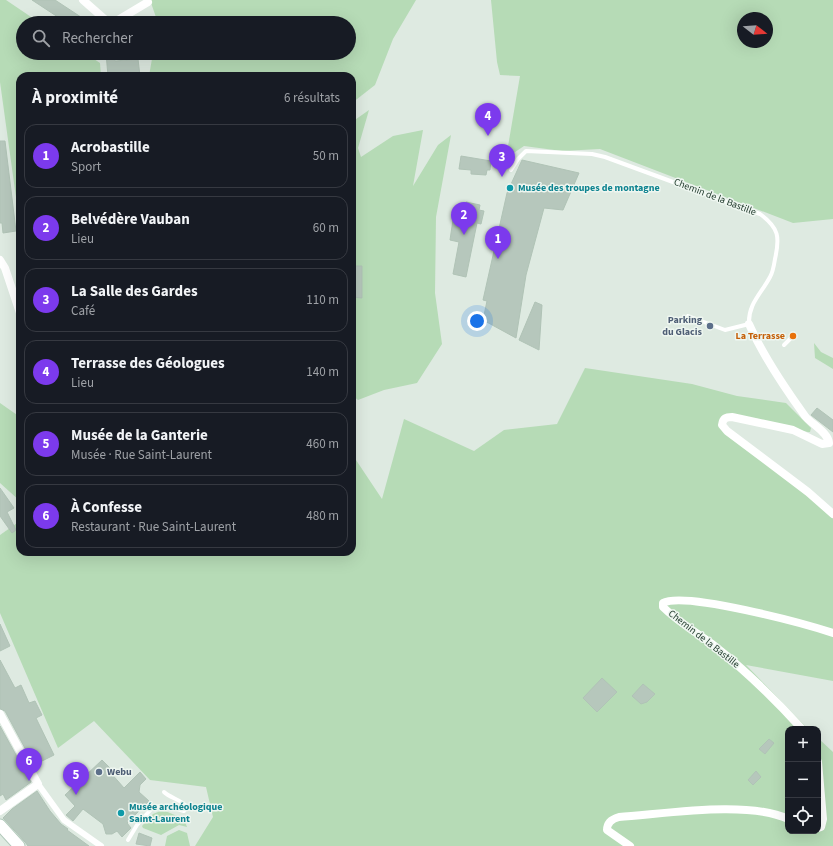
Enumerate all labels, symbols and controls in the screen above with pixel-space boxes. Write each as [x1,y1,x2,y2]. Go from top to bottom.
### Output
north arrow [737,12,773,48]
search box [16,16,356,60]
icon: search [30,27,52,49]
text: Rechercher [62,28,133,49]
text: À proximité [32,86,118,110]
text: 6 résultats [284,89,340,107]
pin: 4 [475,103,501,136]
text: Acrobastille [71,137,150,158]
pin: 3 [489,144,515,177]
text: 1 [43,147,49,165]
text: 50 m [313,147,339,165]
text: Sport [71,158,101,176]
street label: Chemin de la Bastille [672,175,758,219]
place label: Musée des troupes de montagne [518,181,660,195]
marker: Musée des troupes de montagne [505,183,515,193]
pin: 2 [451,202,477,235]
text: Belvédère Vauban [71,209,190,230]
text: 2 [43,219,49,237]
text: 60 m [313,219,339,237]
pin: 1 [485,226,511,259]
text: Lieu [71,230,94,248]
text: La Salle des Gardes [71,281,198,302]
text: 3 [43,291,49,309]
text: 110 m [306,291,339,309]
text: Café [71,302,95,320]
your location [467,311,487,331]
place label: Parking du Glacis [662,313,703,339]
marker: Parking du Glacis [705,321,715,331]
place label: La Terrasse [736,329,785,343]
marker: La Terrasse [788,331,798,341]
text: Terrasse des Géologues [71,353,225,374]
text: 4 [43,363,49,381]
text: 140 m [306,363,339,381]
text: Lieu [71,374,94,392]
text: Musée de la Ganterie [71,425,208,446]
text: 5 [43,435,49,453]
text: 460 m [306,435,339,453]
text: Musée · Rue Saint-Laurent [71,446,212,464]
text: À Confesse [71,497,142,518]
text: 6 [43,507,49,525]
text: 480 m [306,507,339,525]
text: Restaurant · Rue Saint-Laurent [71,518,236,536]
street label: Chemin de la Bastille [665,607,743,671]
map controls [785,726,821,834]
button: + [785,726,821,762]
pin: 6 [16,748,42,781]
pin: 5 [63,762,89,795]
button: − [785,762,821,798]
place label: Webu [107,765,132,779]
marker: Webu [94,767,104,777]
button: locate [785,798,821,834]
place label: Musée archéologique Saint-Laurent [129,800,222,826]
marker: Musée archéologique Saint-Laurent [116,808,126,818]

